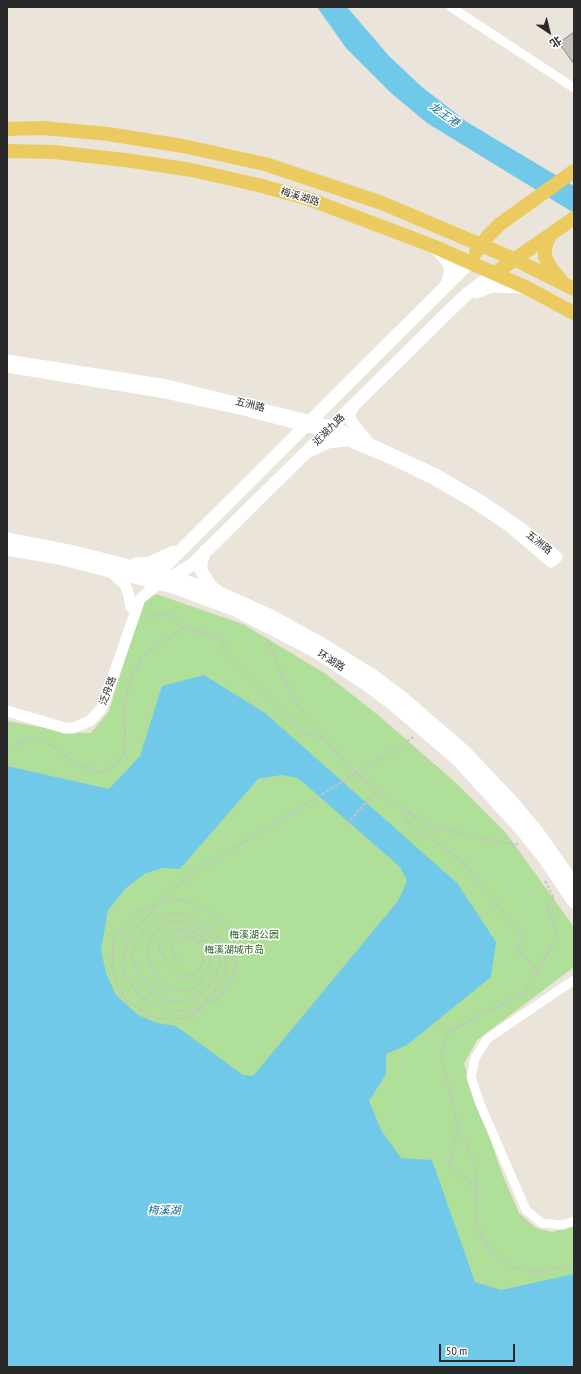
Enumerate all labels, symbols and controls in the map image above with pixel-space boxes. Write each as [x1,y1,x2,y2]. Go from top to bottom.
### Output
north arrow [529,12,569,52]
text: 北 [547,33,564,51]
water label: 龙王港 [427,100,461,130]
street label: 梅溪湖路 [279,185,321,209]
street label: 五洲路 [234,396,266,414]
street label: 近湖九路 [311,412,347,448]
street label: 五洲路 [524,529,554,557]
street label: 环湖路 [315,648,347,674]
street label: 泛舟路 [97,675,119,707]
park label: 梅溪湖公园 [229,929,279,941]
park label: 梅溪湖城市岛 [204,944,264,956]
water label: 梅溪湖 [148,1204,180,1218]
scale bar [441,1336,517,1362]
text: 50 m [446,1343,467,1358]

